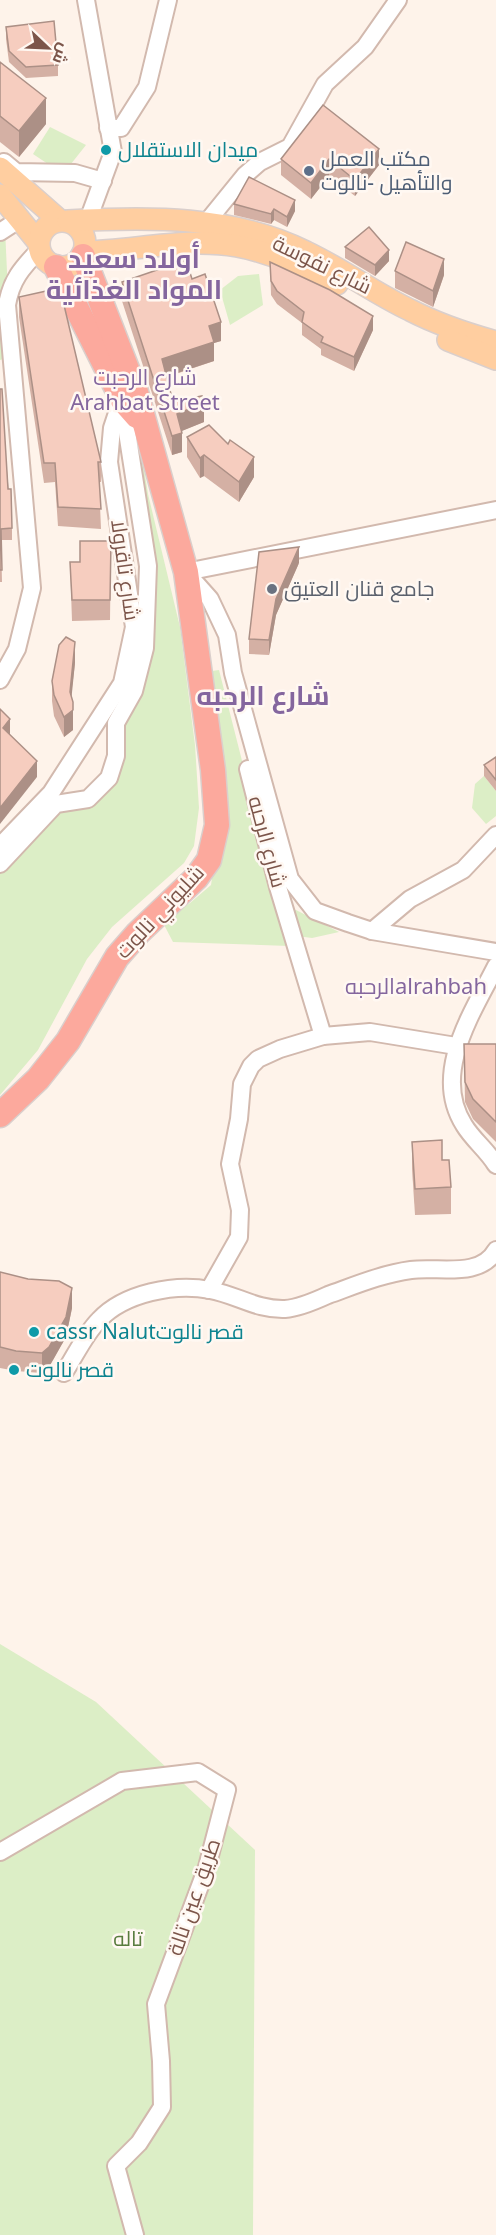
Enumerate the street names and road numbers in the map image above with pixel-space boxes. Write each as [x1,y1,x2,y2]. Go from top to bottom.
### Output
street label: شارع نفوسة [268,228,377,301]
street label: شارع تاقرولا [104,517,147,622]
street label: شارع الرحبه [241,793,294,891]
street label: شليوني نالوت [109,859,212,966]
street label: طريق عين تالة [160,1834,226,1959]

